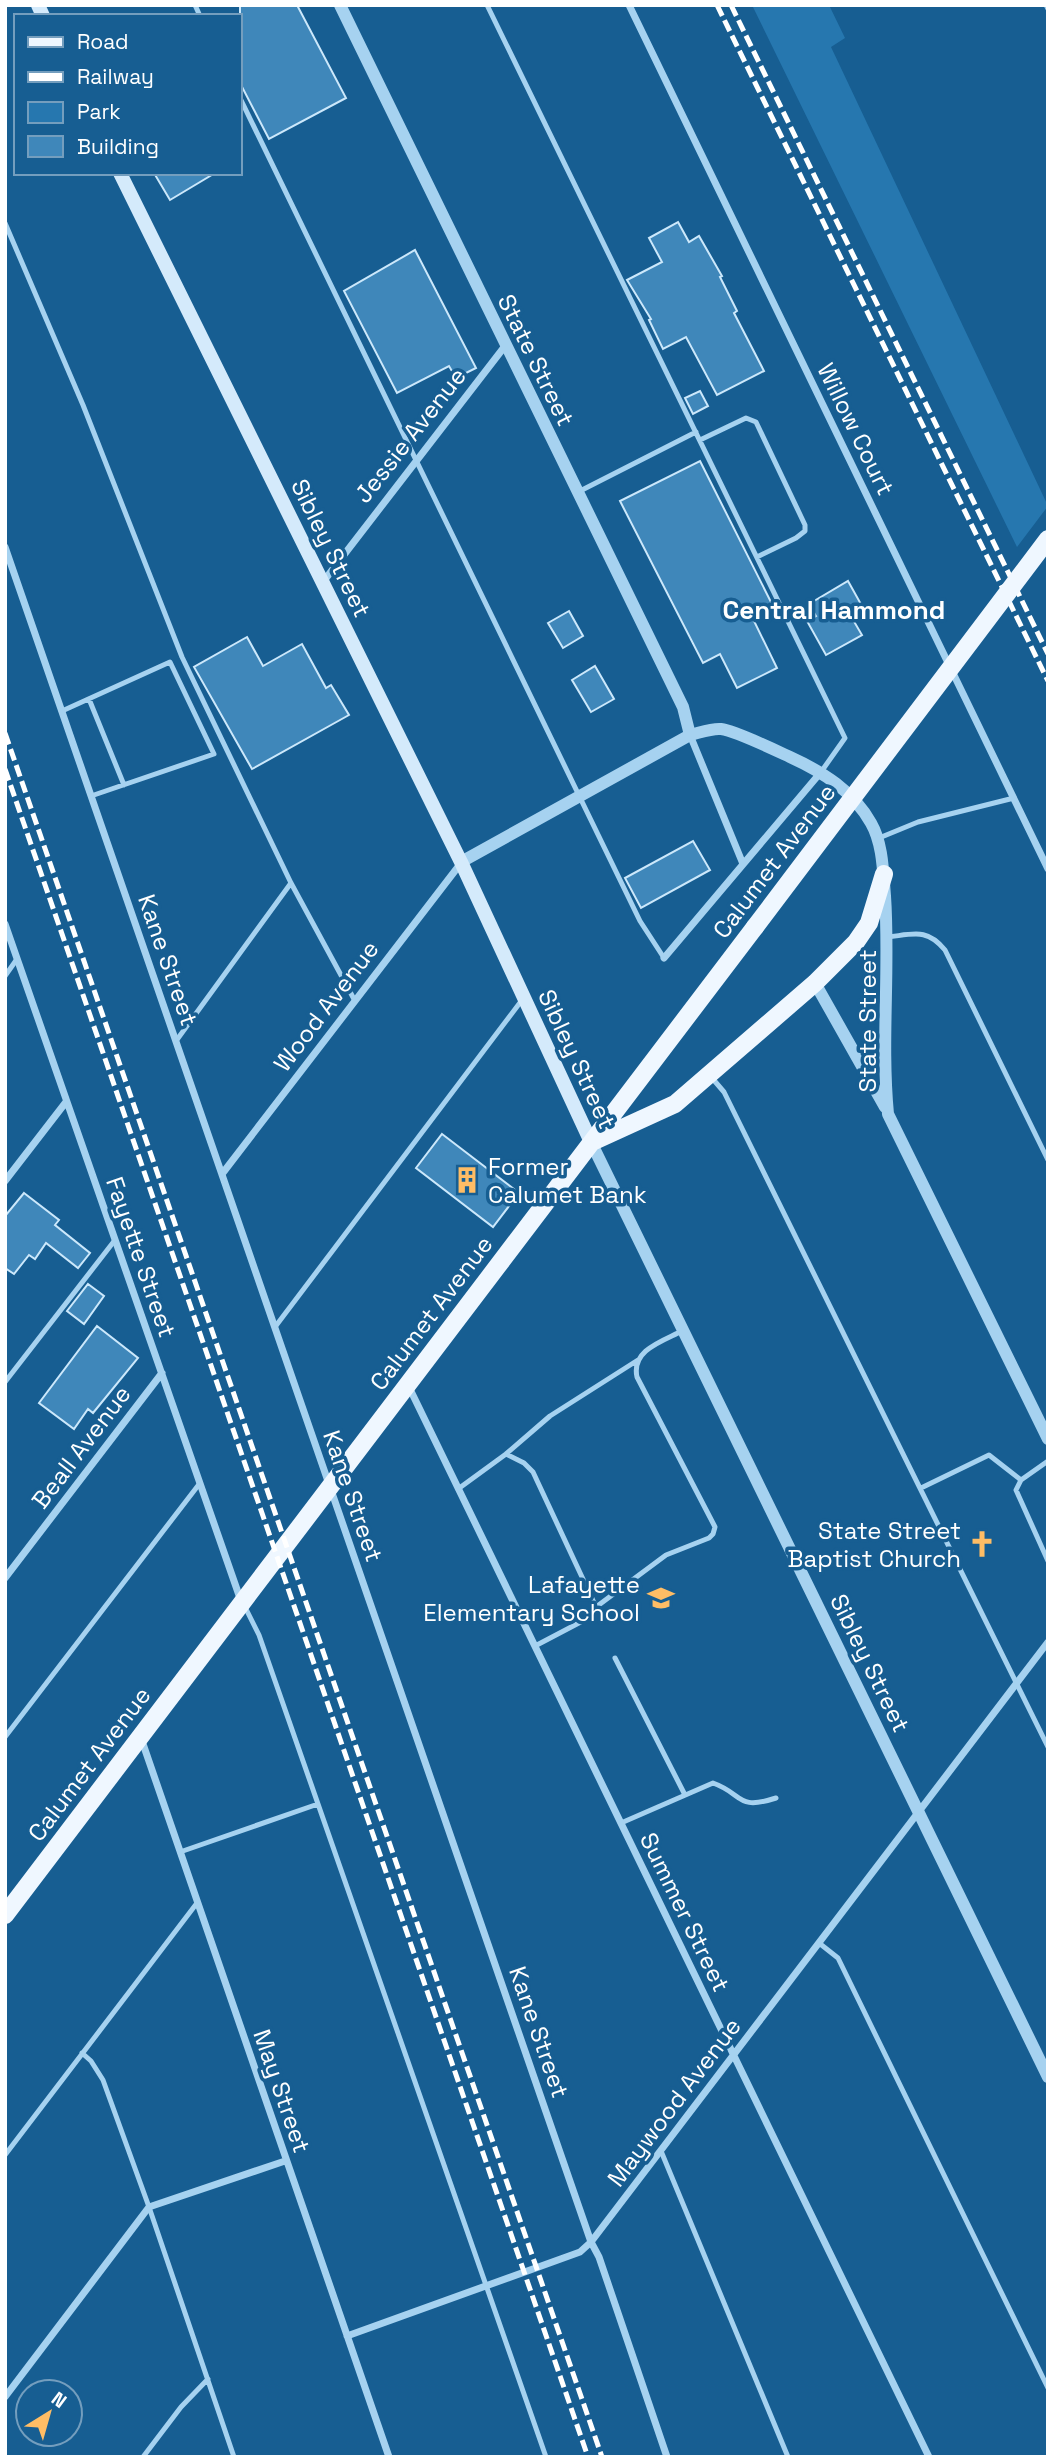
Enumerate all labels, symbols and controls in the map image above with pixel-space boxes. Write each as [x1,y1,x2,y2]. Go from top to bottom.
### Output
legend [14,14,242,175]
text: Road [77,28,129,55]
text: Railway [77,63,154,90]
text: Park [77,98,121,125]
text: Building [77,133,159,160]
street label: State Street [491,289,581,431]
street label: Willow Court [811,358,901,500]
street label: Jessie Avenue [347,361,473,509]
street label: Sibley Street [284,474,378,622]
district label: Central Hammond [723,593,945,627]
street label: Calumet Avenue [706,777,842,945]
street label: Kane Street [131,890,205,1030]
street label: Wood Avenue [267,934,385,1078]
street label: State Street [852,949,883,1093]
street label: Sibley Street [531,984,623,1134]
place label: Former Calumet Bank [488,1151,647,1210]
building icon: Former Calumet Bank [452,1165,482,1195]
street label: Fayette Street [99,1173,183,1341]
street label: Calumet Avenue [363,1229,499,1397]
street label: Beall Avenue [25,1379,137,1515]
street label: Kane Street [316,1426,390,1566]
place label: State Street Baptist Church [788,1515,961,1574]
church icon: State Street Baptist Church [967,1529,997,1559]
place label: Lafayette Elementary School [423,1569,640,1628]
school or university icon: Lafayette Elementary School [646,1583,676,1613]
street label: Sibley Street [823,1589,917,1737]
street label: Calumet Avenue [21,1680,157,1848]
street label: Summer Street [633,1827,737,1997]
street label: Kane Street [502,1962,576,2102]
street label: Maywood Avenue [600,2011,748,2193]
street label: May Street [246,2025,318,2157]
north arrow [14,2378,84,2448]
text: N [46,2386,72,2414]

